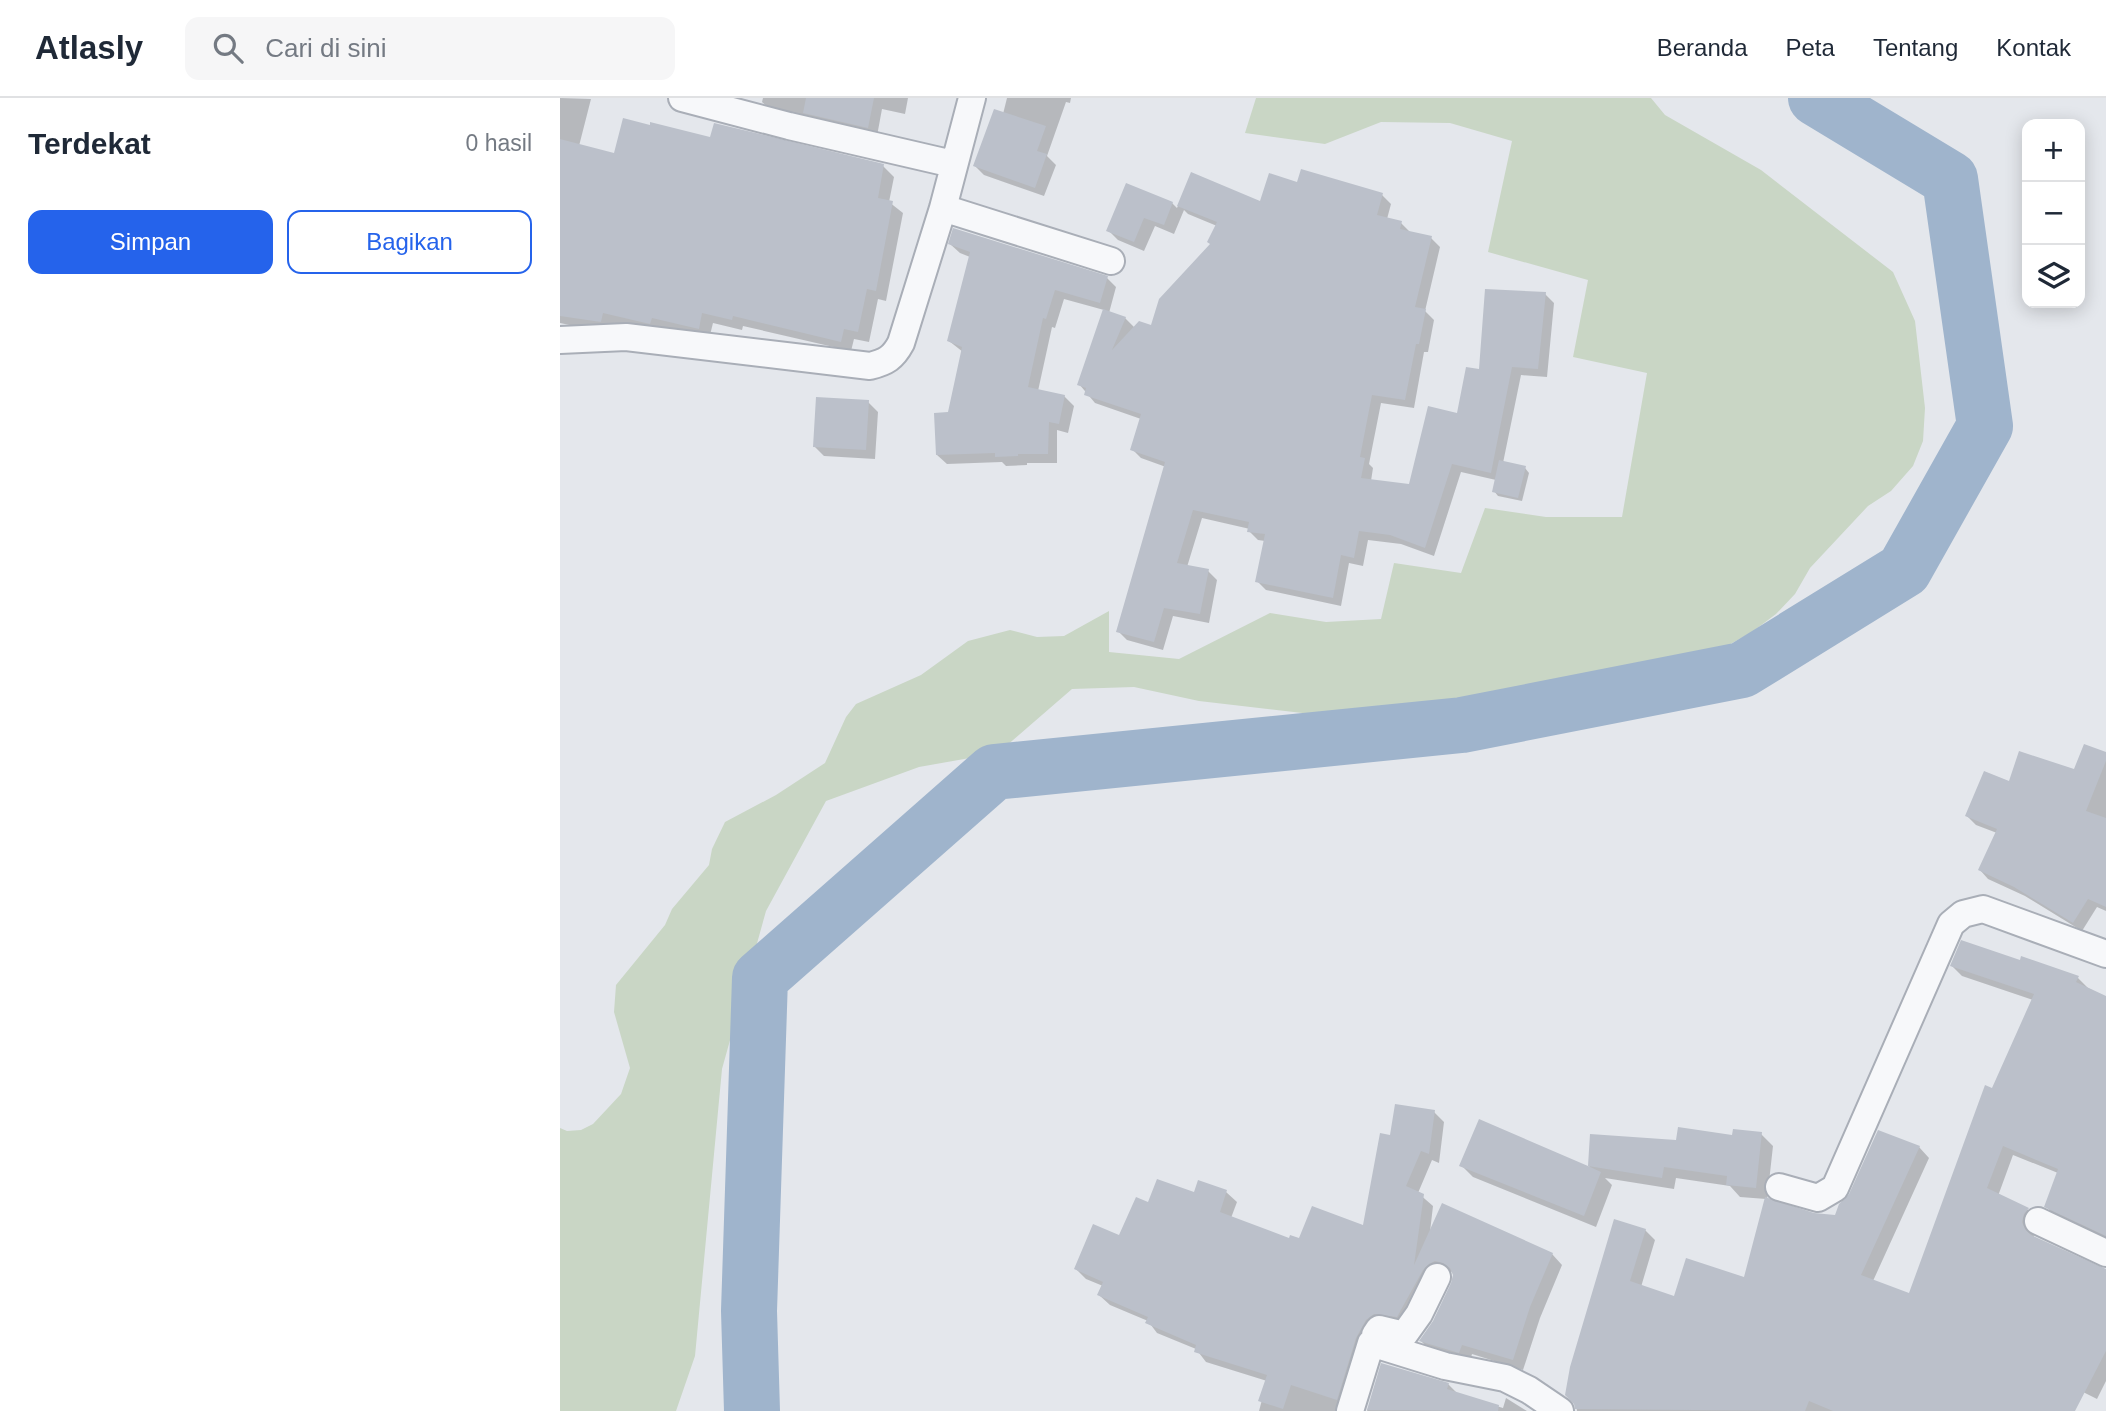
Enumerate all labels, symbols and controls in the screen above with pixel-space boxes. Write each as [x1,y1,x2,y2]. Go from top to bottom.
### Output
search box [185,17,675,80]
text: Atlasly [35,29,143,66]
icon: search [209,29,247,67]
text: Cari di sini [265,33,387,63]
text: Beranda [1657,34,1748,61]
text: Peta [1786,34,1835,61]
text: Tentang [1873,34,1958,61]
text: Kontak [1996,34,2071,61]
map controls [2022,119,2085,308]
button: + [2022,119,2085,182]
text: Terdekat [28,127,151,160]
text: 0 hasil [466,130,532,156]
button: − [2022,182,2085,245]
button: Simpan [28,210,273,274]
button: Bagikan [287,210,532,274]
button: layers [2022,245,2085,308]

